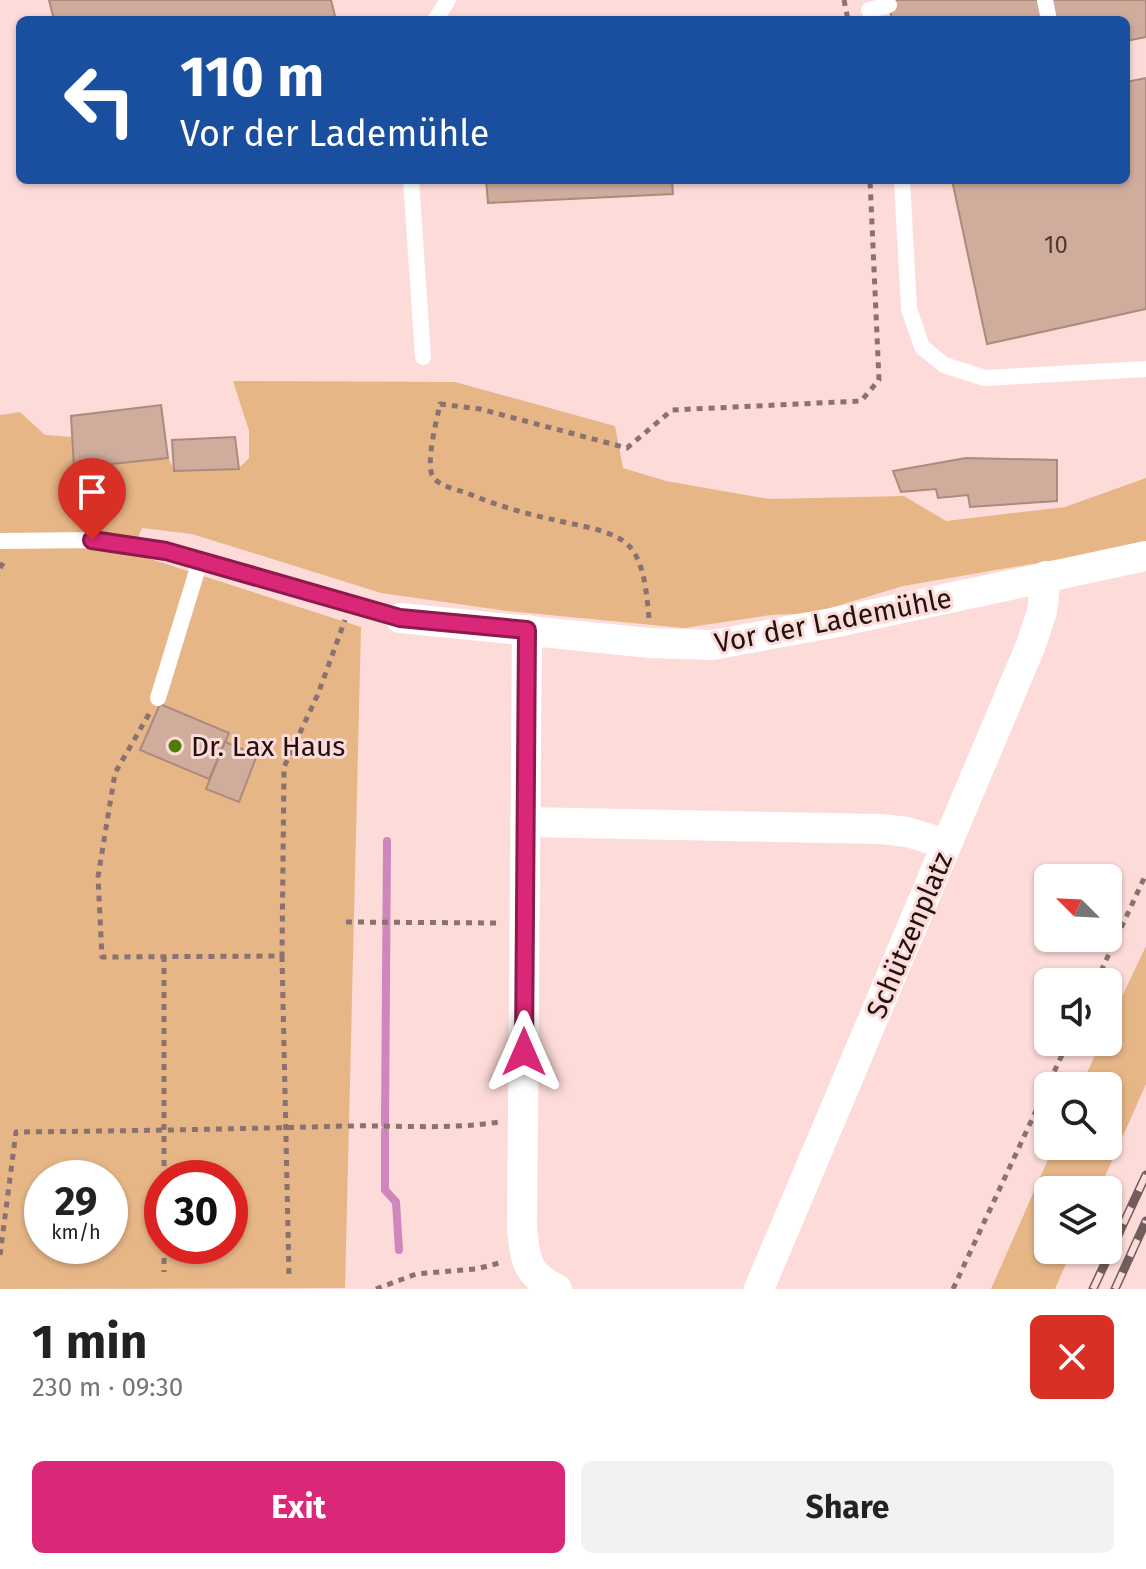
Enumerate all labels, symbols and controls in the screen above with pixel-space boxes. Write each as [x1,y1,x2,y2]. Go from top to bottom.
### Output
text: 110 m [180,44,324,111]
icon: left [48,48,152,152]
text: Vor der Lademühle [180,112,489,156]
house number: 10 [1044,231,1068,259]
pin [58,458,126,540]
icon: arrive [70,470,114,514]
street label: Vor der Lademühle [712,581,954,660]
place label: Dr. Lax Haus [191,730,345,763]
marker: Dr. Lax Haus [166,737,184,755]
street label: Schützenplatz [860,847,959,1023]
north arrow [1034,864,1122,952]
map controls [1034,864,1122,1264]
button: sound [1034,968,1122,1056]
position arrow [482,1010,566,1094]
button: search [1034,1072,1122,1160]
speed limit sign: 30 [144,1160,248,1264]
button: layers [1034,1176,1122,1264]
text: 29 [55,1178,97,1226]
text: km/h [51,1220,101,1244]
text: 1 min [32,1313,147,1371]
button: close [1030,1315,1114,1399]
text: 230 m · 09:30 [32,1372,183,1403]
button: Exit [32,1461,565,1553]
button: Share [581,1461,1114,1553]

